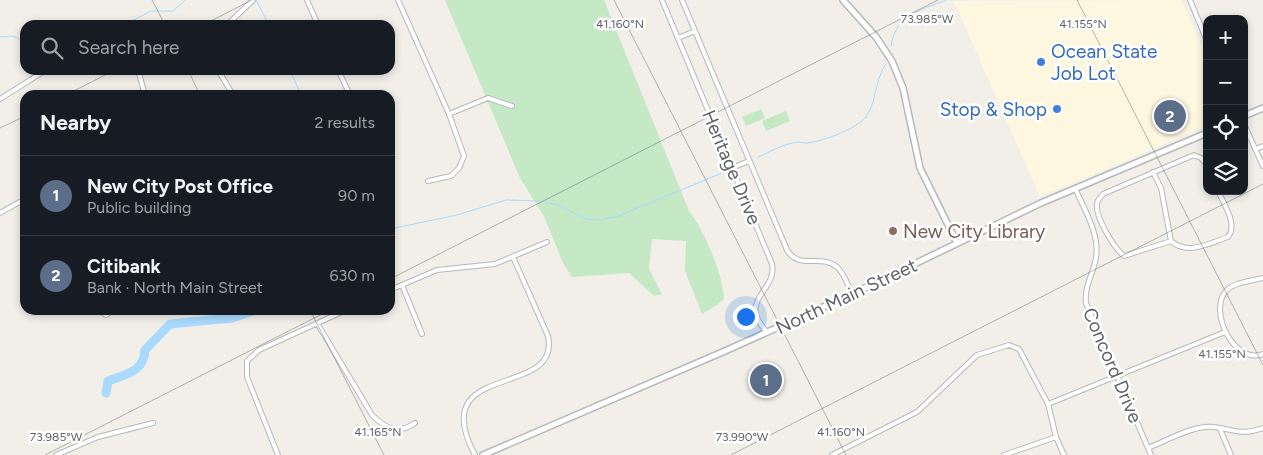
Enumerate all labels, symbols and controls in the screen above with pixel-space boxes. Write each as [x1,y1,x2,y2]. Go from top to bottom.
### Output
text: 73.985°W [901,12,954,26]
map controls [1203,15,1248,195]
button: + [1203,15,1248,60]
text: 41.160°N [596,17,644,31]
text: 41.155°N [1059,17,1107,31]
search box [20,20,395,75]
icon: search [38,34,66,62]
text: Search here [78,36,180,59]
place label: Ocean State Job Lot [1051,40,1157,85]
marker: Ocean State Job Lot [1035,56,1047,68]
button: − [1203,60,1248,105]
pin: 2 [1154,97,1186,135]
place label: Stop & Shop [940,98,1047,121]
marker: Stop & Shop [1051,103,1063,115]
button: locate [1203,105,1248,150]
street label: Heritage Drive [697,106,766,228]
text: Nearby [40,110,111,135]
text: 2 results [315,113,375,132]
button: layers [1203,150,1248,195]
text: New City Post Office [87,175,273,198]
text: 1 [53,186,59,205]
text: 90 m [338,186,375,205]
text: Public building [87,198,191,217]
place label: New City Library [903,220,1045,243]
marker: New City Library [887,225,899,237]
street label: North Main Street [772,254,921,339]
text: Citibank [87,255,161,278]
text: 2 [51,266,61,285]
text: 630 m [329,266,375,285]
text: Bank · North Main Street [87,278,263,297]
your location [733,304,759,330]
street label: Concord Drive [1078,304,1147,426]
text: 41.155°N [1198,347,1246,361]
pin: 1 [750,361,782,399]
text: 41.165°N [354,425,402,439]
text: 41.160°N [817,425,865,439]
text: 73.985°W [30,430,83,444]
text: 73.990°W [716,430,769,444]

